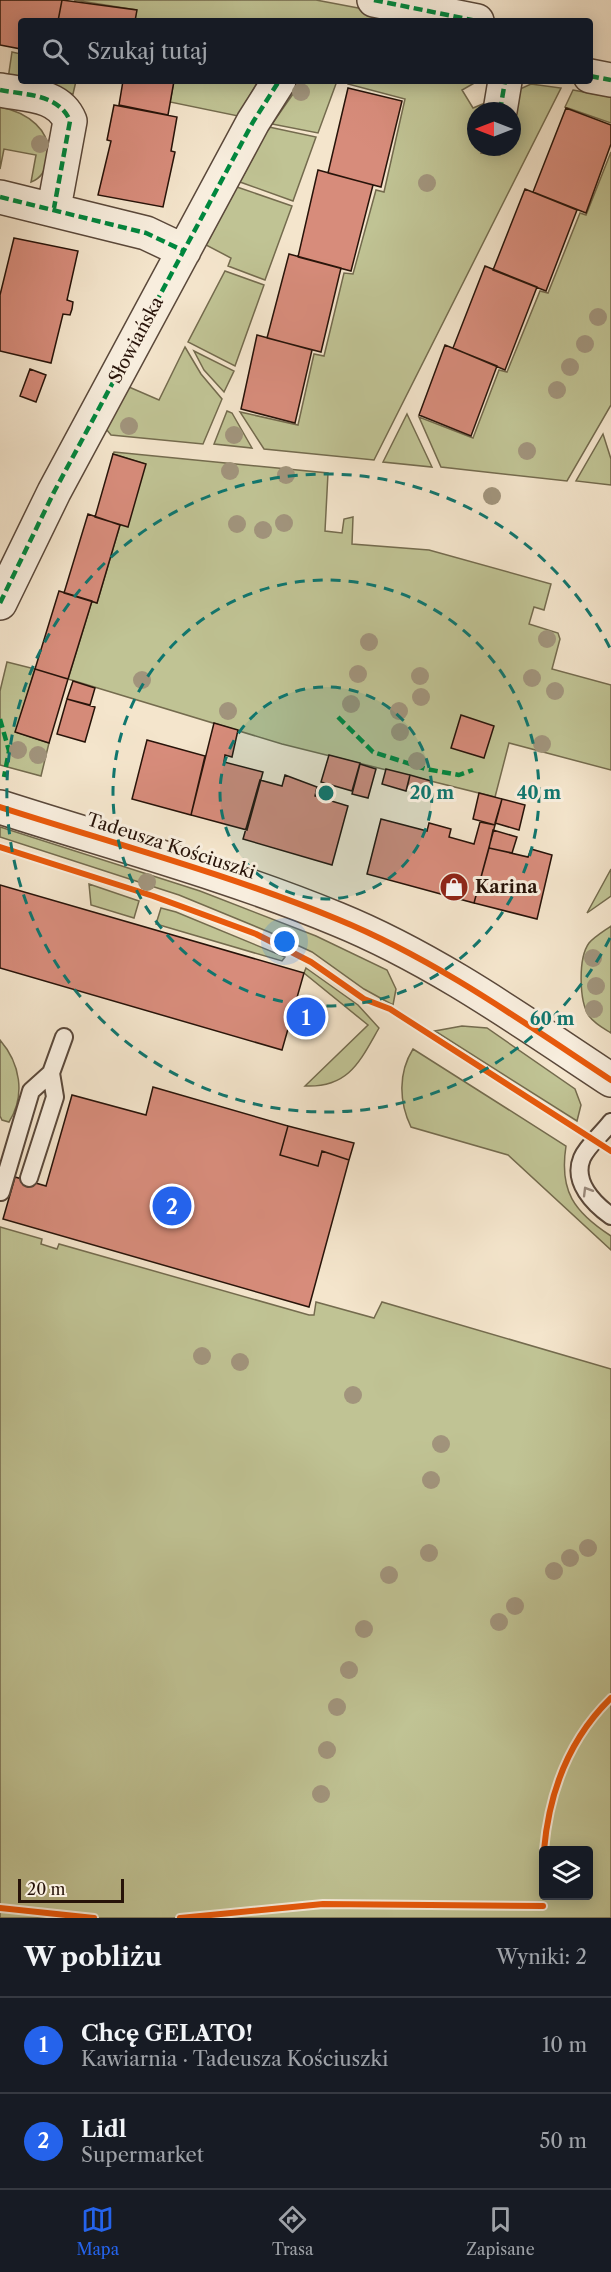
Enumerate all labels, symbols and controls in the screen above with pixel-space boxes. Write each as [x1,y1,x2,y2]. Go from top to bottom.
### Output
search box [18,18,593,84]
icon: search [39,35,72,68]
text: Szukaj tutaj [87,38,208,65]
north arrow [467,102,521,156]
street label: Słowiańska [104,292,168,387]
text: 20 m [410,782,454,804]
text: 40 m [517,782,561,804]
centre of rings [316,783,336,803]
street label: Tadeusza Kościuszki [84,808,259,884]
shop icon: Karina [438,871,470,903]
place label: Karina [475,876,538,898]
your location [270,927,299,956]
pin: 1 [286,994,326,1040]
text: 60 m [530,1008,574,1030]
pin: 2 [152,1184,192,1228]
one-way arrow [582,1187,594,1197]
map controls [539,1846,593,1900]
button: layers [539,1846,593,1900]
scale bar [18,1876,124,1904]
text: 20 m [27,1879,66,1899]
text: W pobliżu [24,1941,162,1973]
text: Wyniki: 2 [496,1945,587,1969]
text: Chcę GELATO! [81,2020,253,2047]
text: 1 [39,2033,48,2057]
text: 10 m [542,2033,587,2057]
text: Kawiarnia · Tadeusza Kościuszki [81,2047,388,2071]
text: Lidl [81,2116,126,2143]
text: 2 [38,2129,49,2153]
text: 50 m [540,2129,587,2153]
text: Supermarket [81,2143,204,2167]
tab: Mapa [76,2203,119,2259]
tab: Trasa [272,2203,313,2259]
tab: Zapisane [466,2203,535,2259]

